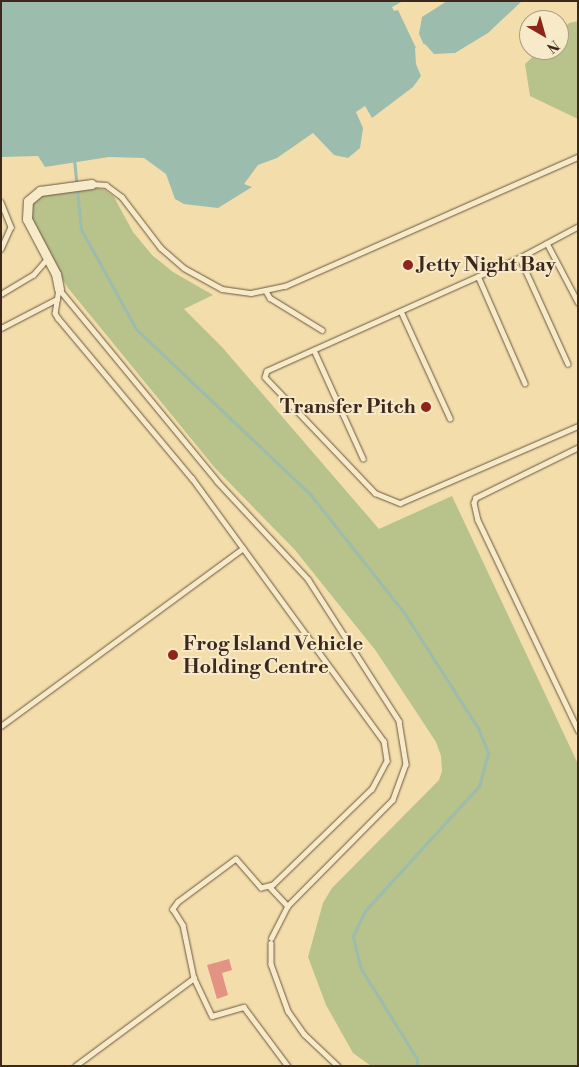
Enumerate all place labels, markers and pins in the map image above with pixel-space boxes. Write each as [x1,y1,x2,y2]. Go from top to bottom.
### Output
place label: Jetty Night Bay [418,253,556,277]
marker: Jetty Night Bay [402,259,414,271]
place label: Transfer Pitch [280,395,416,419]
marker: Transfer Pitch [420,401,432,413]
place label: Frog Island Vehicle Holding Centre [183,632,363,679]
marker: Frog Island Vehicle Holding Centre [167,649,179,661]

